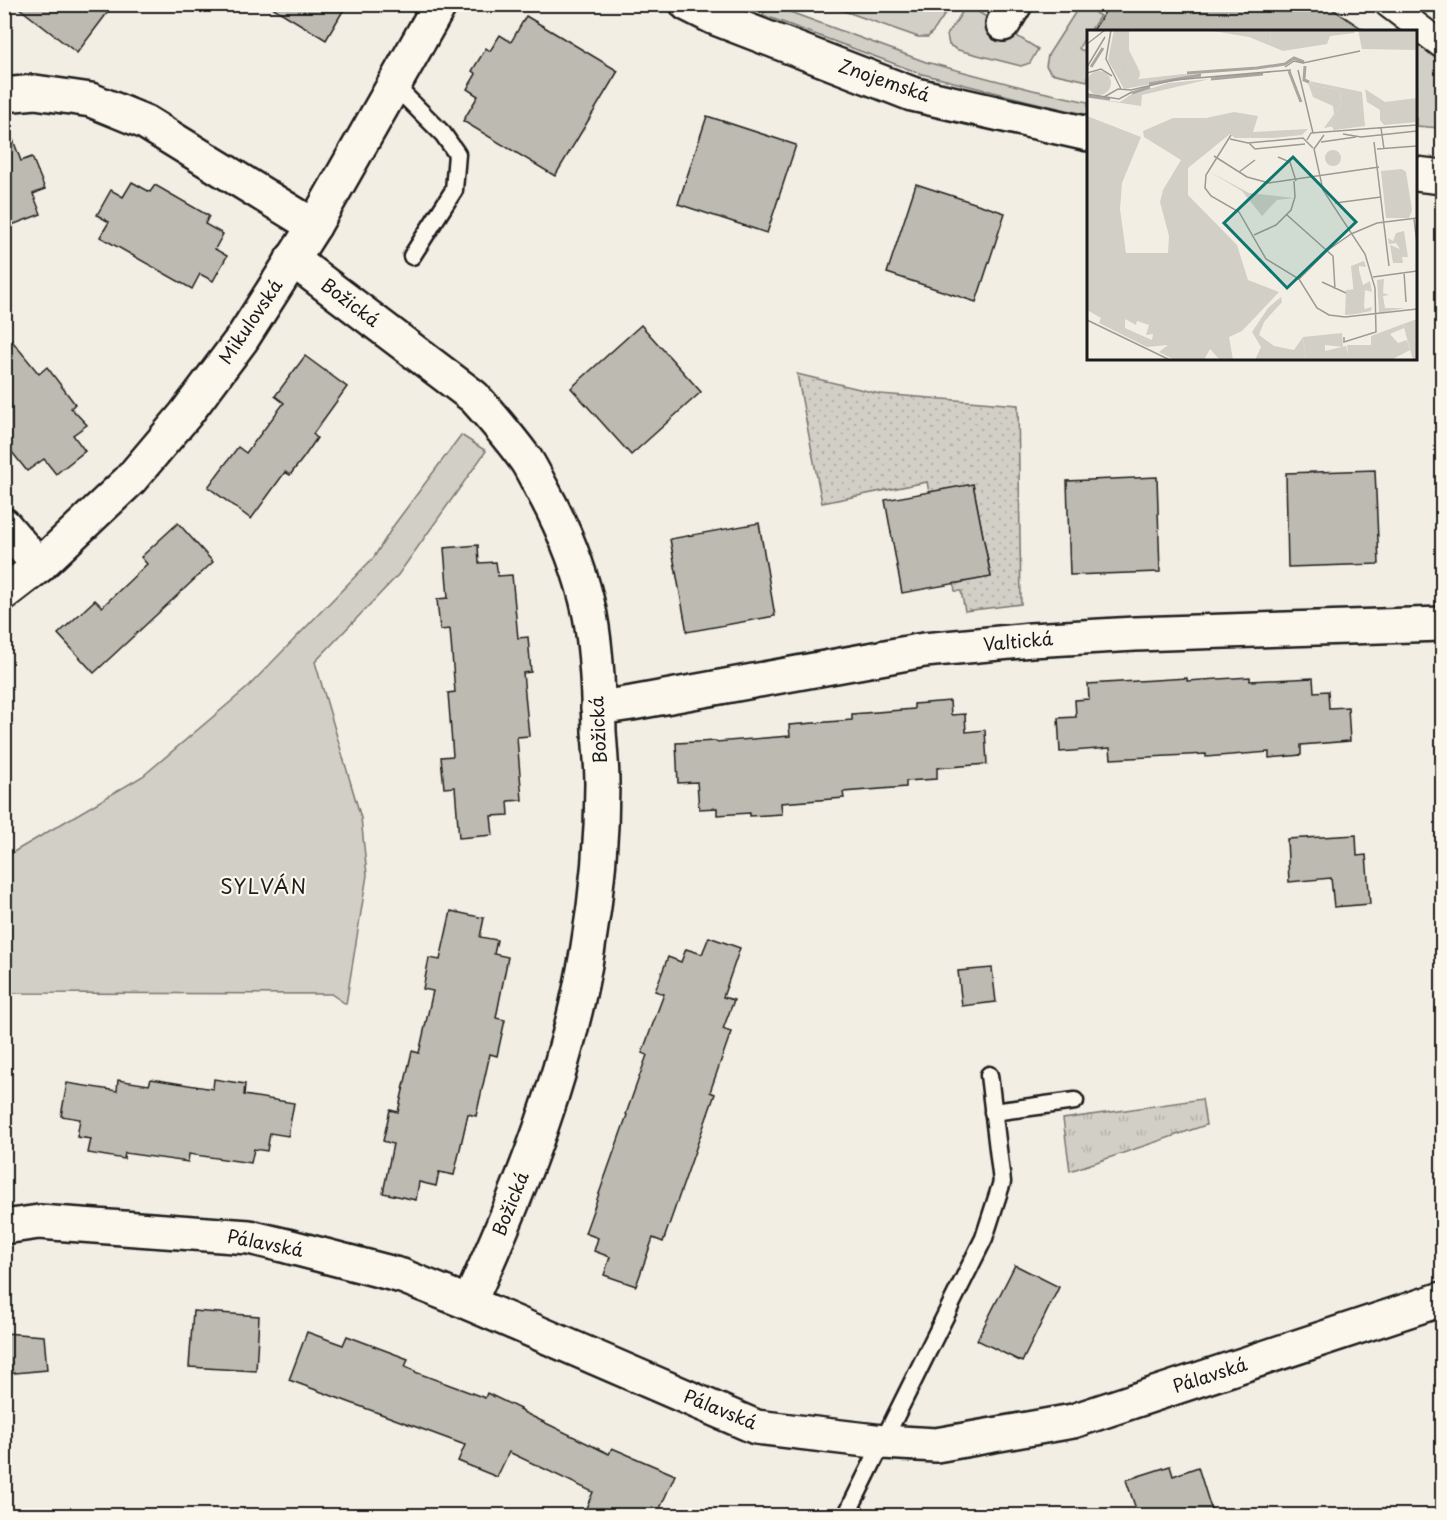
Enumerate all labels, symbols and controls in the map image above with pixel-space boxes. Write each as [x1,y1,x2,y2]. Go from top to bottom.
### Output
inset map [1087,30,1417,360]
street label: Znojemská [835,51,934,108]
street label: Božická [316,271,387,333]
street label: Mikulovská [211,273,289,369]
street label: Valtická [982,624,1055,657]
street label: Božická [582,695,613,764]
district label: SYLVÁN [220,871,308,901]
street label: Božická [484,1166,535,1240]
street label: Pálavská [225,1222,306,1263]
street label: Pálavská [1169,1350,1251,1399]
street label: Pálavská [680,1382,762,1436]

